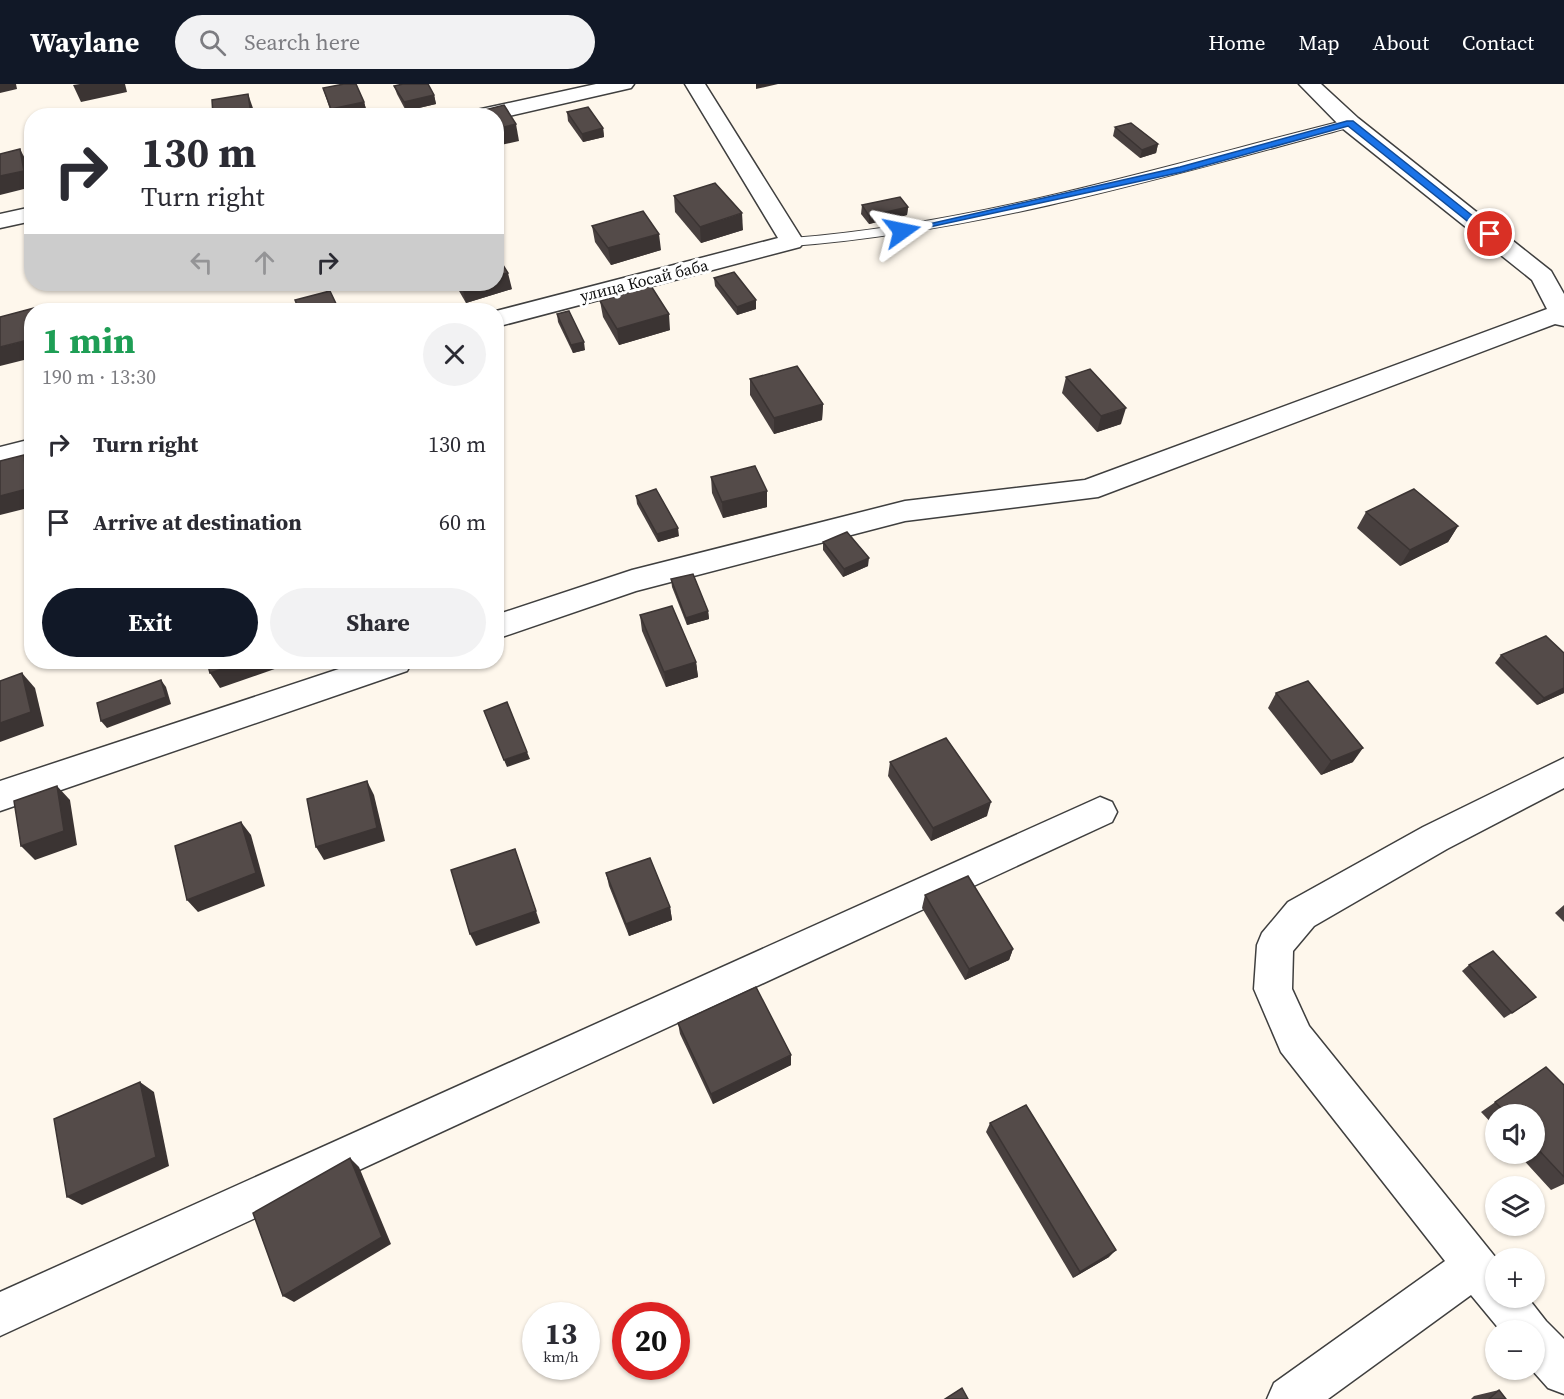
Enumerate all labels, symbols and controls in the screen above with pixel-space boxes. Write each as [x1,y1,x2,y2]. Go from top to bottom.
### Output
search box [175,15,595,69]
text: Waylane [30,23,139,61]
icon: search [196,26,229,59]
text: Search here [244,27,360,57]
text: Home [1208,28,1266,57]
text: Map [1299,28,1340,57]
text: About [1373,28,1429,57]
text: Contact [1462,28,1534,57]
text: 130 m [141,123,256,181]
icon: right [42,132,120,210]
text: Turn right [141,178,265,215]
position arrow [870,199,934,263]
pin [1464,208,1515,259]
icon: arrive [1473,217,1506,250]
icon: left [185,246,218,279]
icon: ahead [248,246,281,279]
icon: right [311,246,344,279]
street label: улица Косай баба [578,253,711,307]
text: 1 min [42,316,135,365]
button: close [423,323,486,386]
text: 190 m · 13:30 [42,363,156,391]
icon: right [42,428,75,461]
text: Turn right [93,429,198,459]
text: 130 m [428,429,486,459]
icon: arrive [42,506,75,539]
text: Arrive at destination [93,507,302,537]
text: 60 m [439,507,486,537]
button: Exit [42,588,258,657]
button: Share [270,588,486,657]
map controls [1485,1104,1545,1380]
button: sound [1485,1104,1545,1164]
button: layers [1485,1176,1545,1236]
button: + [1485,1248,1545,1308]
speed limit sign: 20 [612,1302,690,1380]
text: 13 [545,1313,577,1354]
button: − [1485,1320,1545,1380]
text: km/h [543,1346,579,1367]

